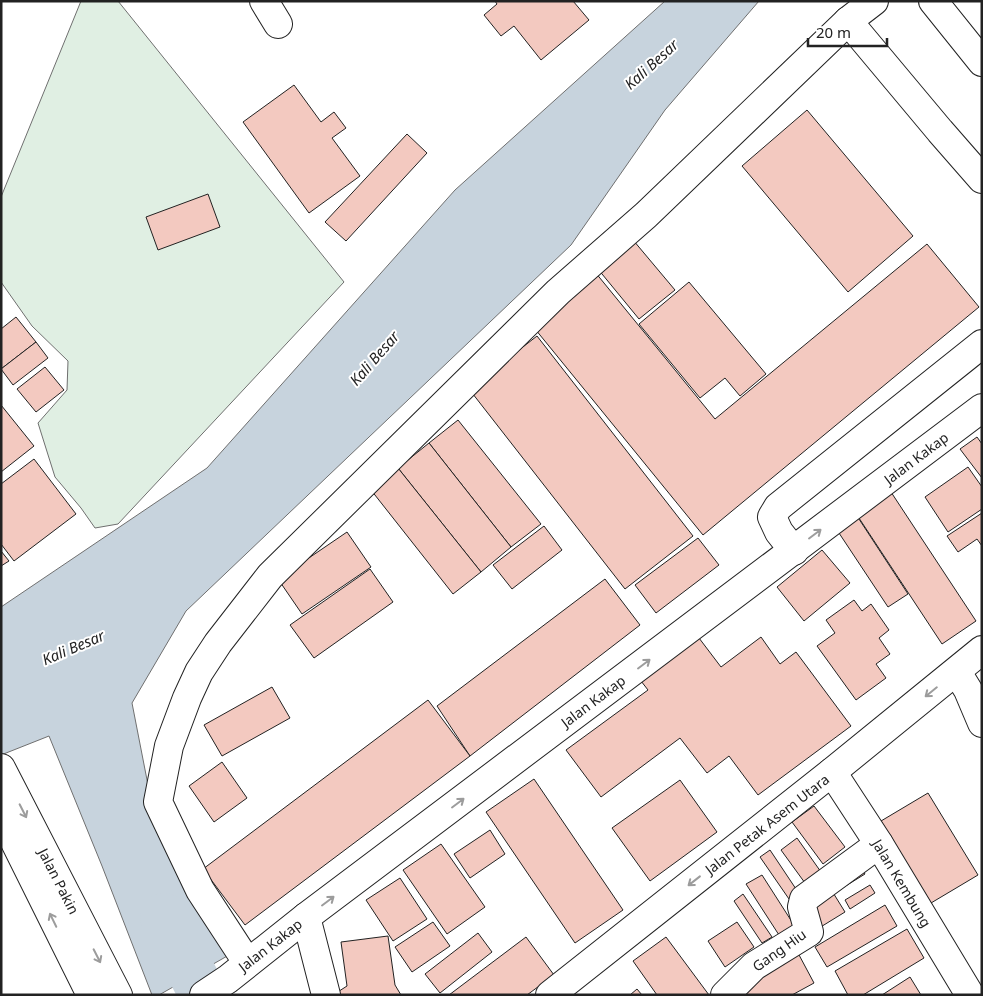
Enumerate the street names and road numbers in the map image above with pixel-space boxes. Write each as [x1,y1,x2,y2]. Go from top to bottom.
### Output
street label: Jalan Kakap [878,428,952,490]
street label: Jalan Kakap [555,671,629,733]
street label: Jalan Petak Asem Utara [699,770,833,880]
street label: Jalan Kembung [867,834,936,931]
street label: Jalan Pakin [33,843,84,917]
street label: Jalan Kakap [233,914,306,977]
street label: Gang Hiu [748,925,810,975]

